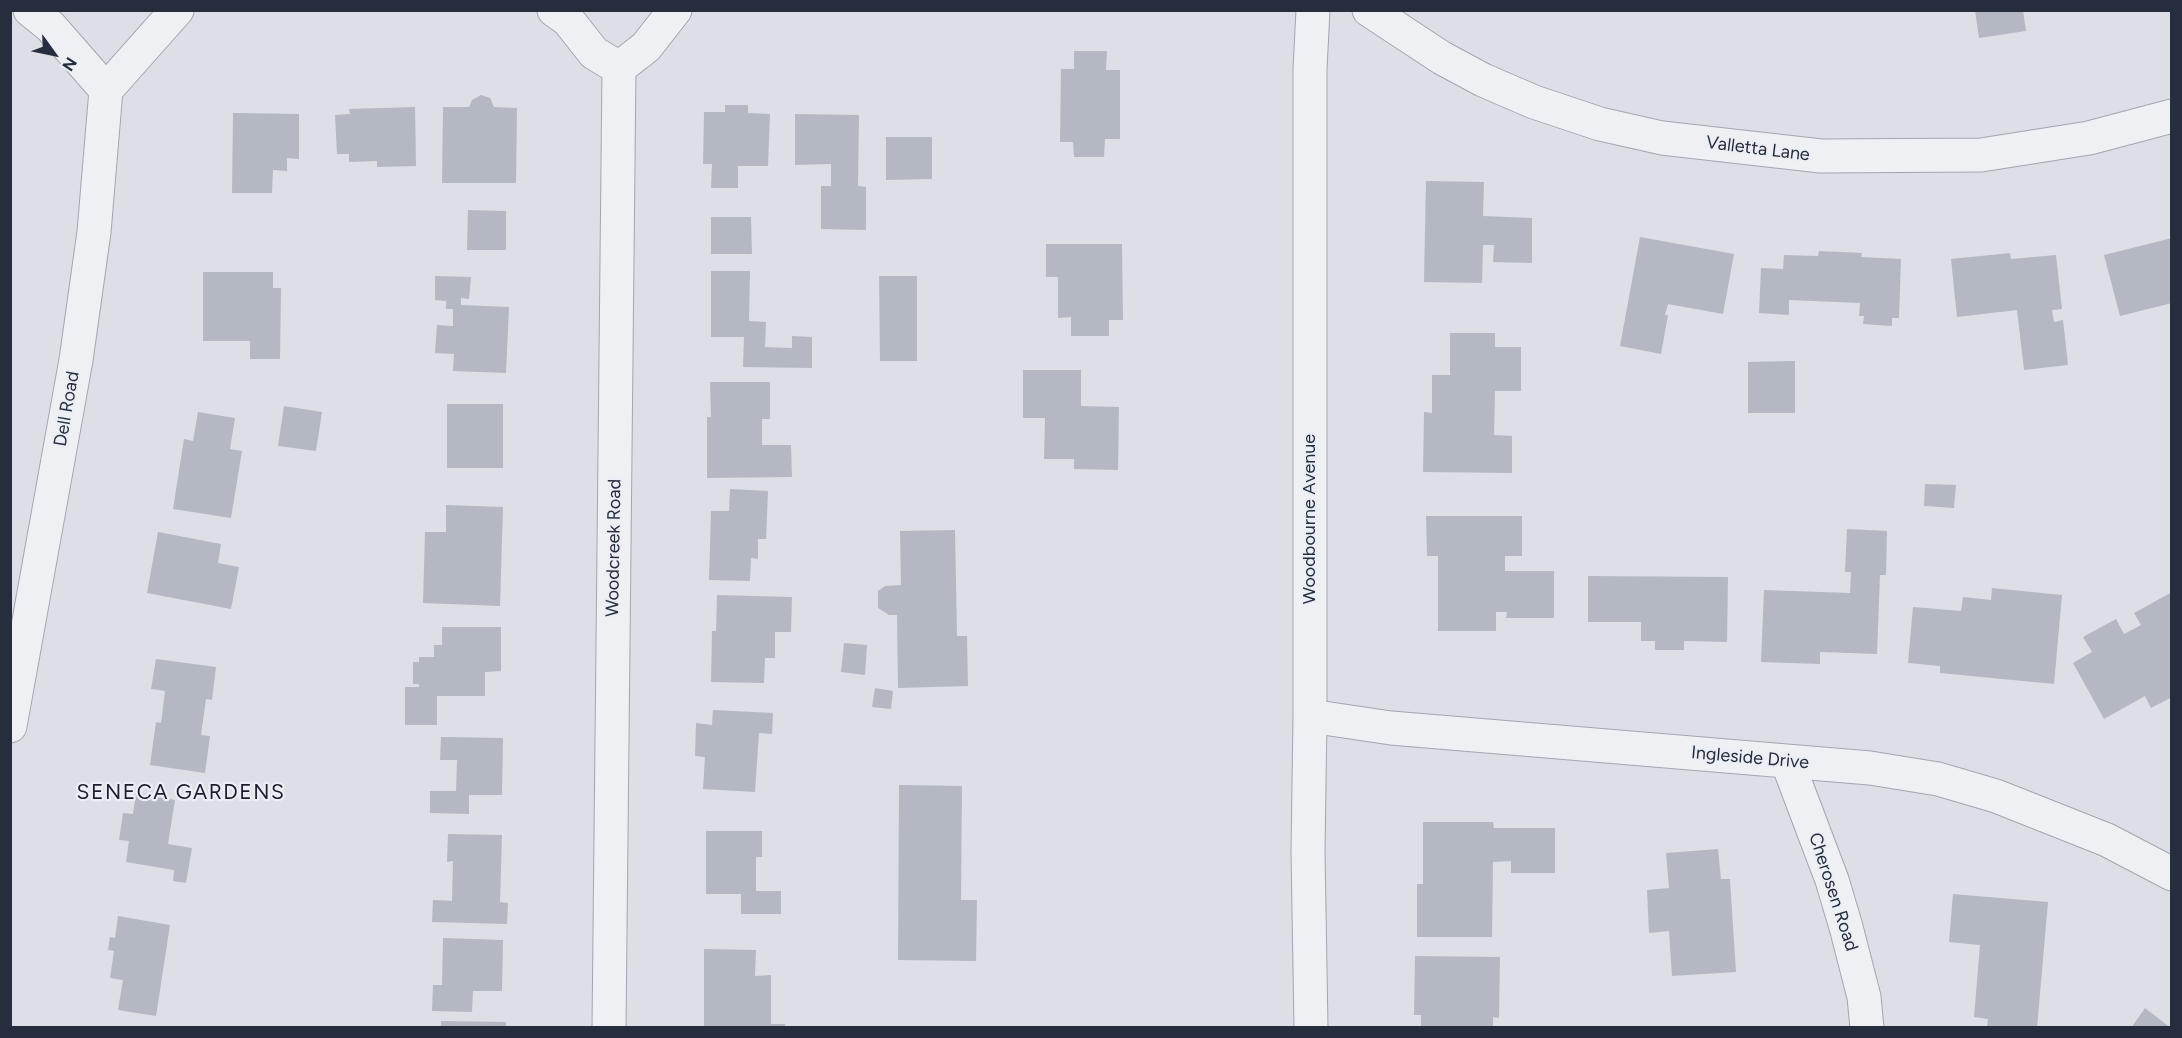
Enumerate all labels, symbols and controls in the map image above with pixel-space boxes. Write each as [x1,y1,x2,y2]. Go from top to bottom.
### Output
north arrow [24,24,84,84]
text: N [58,54,81,74]
street label: Valletta Lane [1705,132,1811,166]
street label: Dell Road [50,370,84,448]
street label: Woodbourne Avenue [1299,434,1321,604]
street label: Woodcreek Road [602,479,626,617]
street label: Ingleside Drive [1690,742,1810,774]
district label: SENECA GARDENS [77,780,285,806]
street label: Cherosen Road [1804,830,1862,954]

